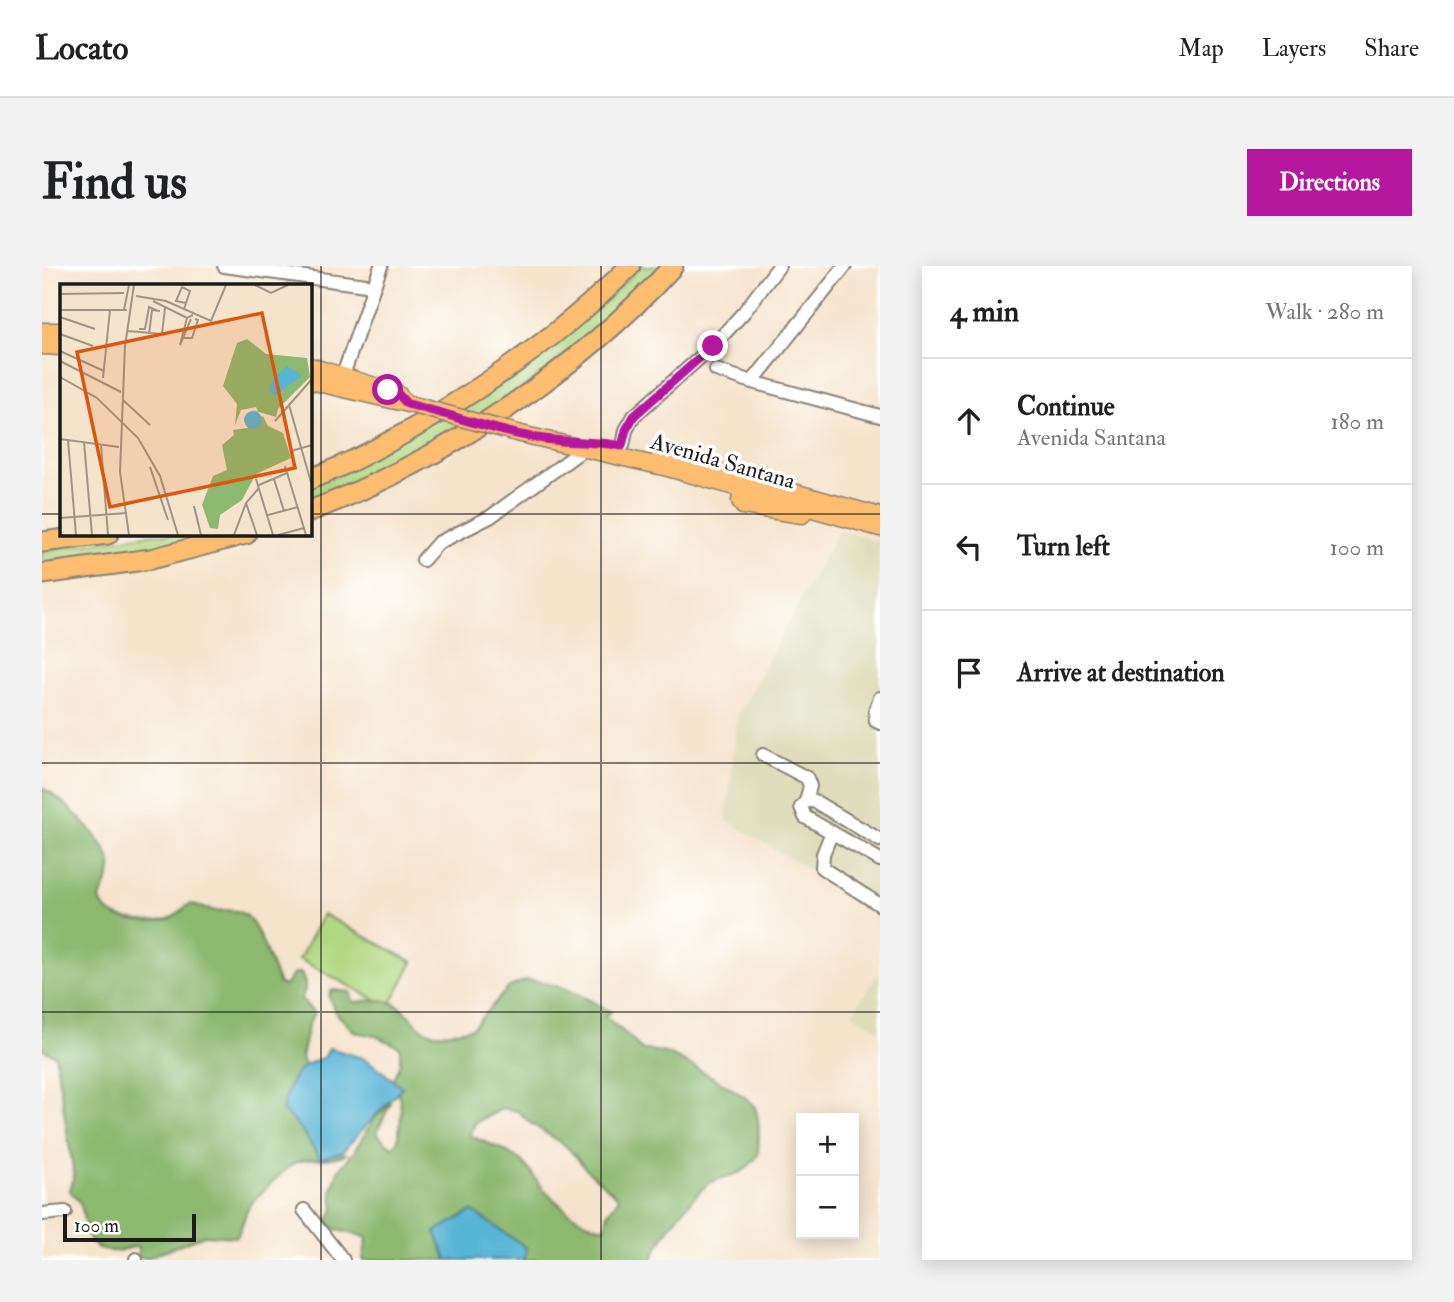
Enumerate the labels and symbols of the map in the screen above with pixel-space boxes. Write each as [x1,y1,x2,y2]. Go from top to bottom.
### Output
inset map [60,284,312,536]
route end [697,330,728,361]
route start [372,374,403,405]
street label: Avenida Santana [646,426,799,496]
scale bar [63,1211,196,1243]

